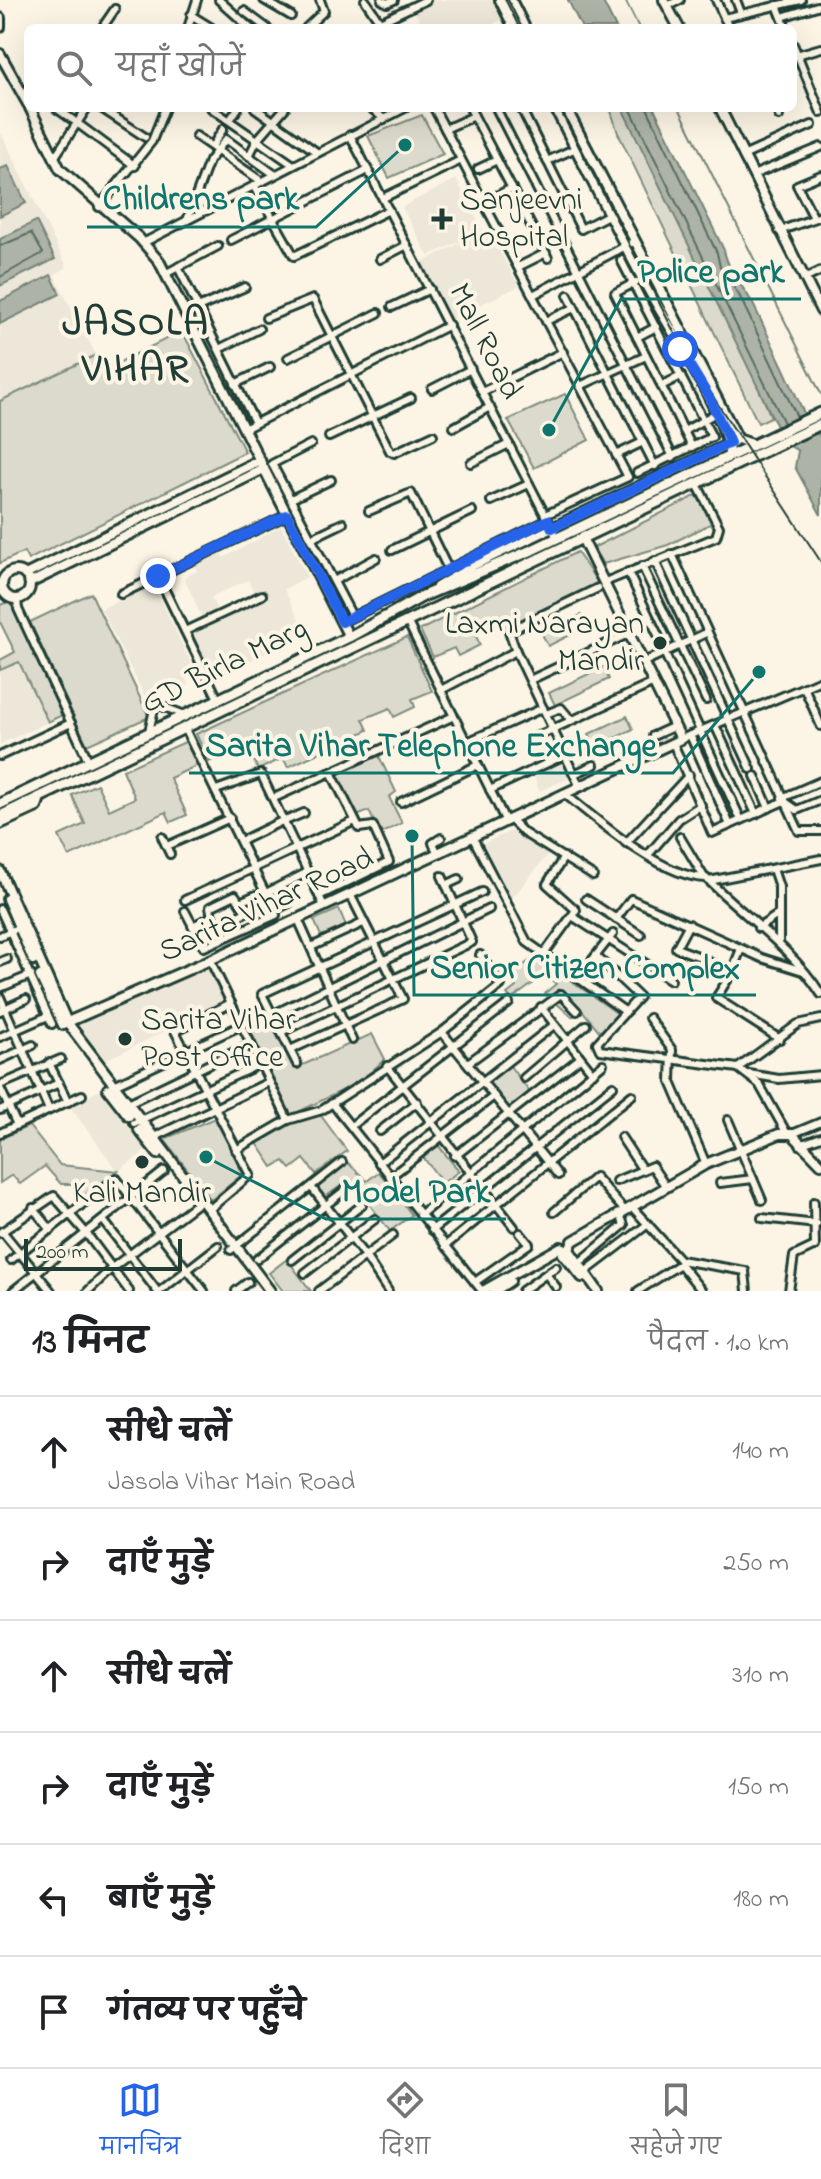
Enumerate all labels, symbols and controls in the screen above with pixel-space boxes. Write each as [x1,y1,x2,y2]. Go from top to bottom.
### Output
search box [24,24,797,112]
icon: search [52,46,96,90]
text: यहाँ खोजें [116,47,245,91]
callout: Childrens park [87,169,316,227]
text: Childrens park [103,176,300,226]
place label: Sanjeevni Hospital [460,178,583,262]
marker: Sanjeevni Hospital [431,208,453,230]
callout: Police park [621,241,801,299]
text: Police park [637,249,786,299]
street label: Mall Road [435,276,533,408]
district label: JASOLA VIHAR [62,295,210,400]
route start [662,331,698,367]
route end [140,558,176,594]
place label: Laxmi Narayan Mandir [445,602,644,686]
street label: GD Birla Marg [134,606,316,728]
marker: Laxmi Narayan Mandir [651,634,669,652]
callout: Sarita Vihar Telephone Exchange [189,715,673,773]
text: Sarita Vihar Telephone Exchange [205,723,658,774]
street label: Sarita Vihar Road [152,836,382,976]
callout: Senior Citizen Complex [414,937,756,995]
text: Senior Citizen Complex [430,945,740,995]
place label: Sarita Vihar Post Office [141,998,295,1082]
marker: Sarita Vihar Post Office [116,1030,134,1048]
marker: Kali Mandir [133,1153,151,1171]
callout: Model Park [326,1161,506,1219]
text: Model Park [342,1169,491,1219]
place label: Kali Mandir [73,1171,211,1218]
scale bar [24,1235,182,1271]
text: 200 m [36,1237,89,1269]
text: 13 मिनट [32,1319,148,1369]
text: पैदल · 1.0 km [647,1325,789,1363]
text: सीधे चलें [108,1412,231,1456]
icon: ahead [32,1430,76,1474]
text: 140 m [732,1433,789,1471]
text: Jasola Vihar Main Road [108,1464,355,1502]
icon: right [32,1542,76,1586]
text: दाएँ मुड़ें [108,1543,212,1587]
text: 250 m [723,1545,789,1583]
icon: ahead [32,1654,76,1698]
text: सीधे चलें [108,1655,231,1699]
text: 310 m [732,1657,789,1695]
icon: right [32,1766,76,1810]
text: दाएँ मुड़ें [108,1767,212,1811]
text: 150 m [728,1769,789,1807]
icon: left [32,1878,76,1922]
text: बाएँ मुड़ें [108,1879,213,1923]
text: 180 m [733,1881,789,1919]
icon: arrive [32,1990,76,2034]
text: गंतव्य पर पहुँचे [108,1991,305,2035]
tab: मानचित्र [100,2078,181,2171]
tab: दिशा [380,2078,430,2171]
tab: सहेजे गए [630,2078,721,2171]

